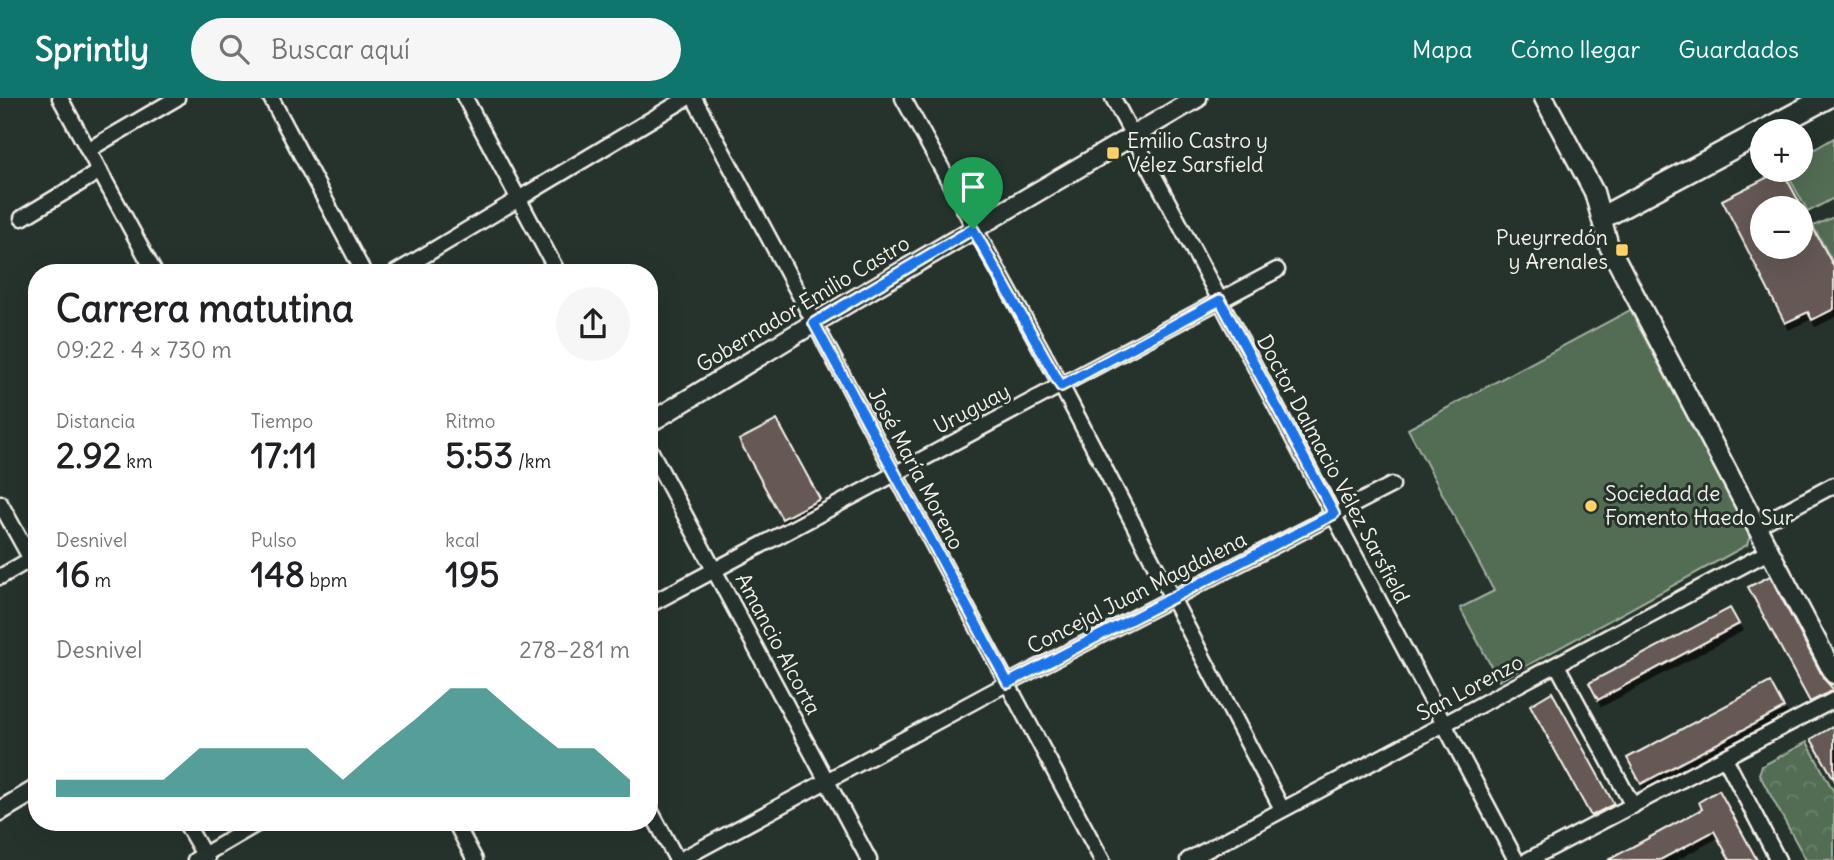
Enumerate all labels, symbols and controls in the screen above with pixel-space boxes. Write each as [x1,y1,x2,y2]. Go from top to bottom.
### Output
search box [191,18,681,81]
text: Sprintly [35,28,149,70]
icon: search [215,30,253,68]
text: Buscar aquí [271,33,410,66]
text: Mapa [1412,34,1472,64]
text: Cómo llegar [1510,34,1640,64]
text: Guardados [1678,34,1799,64]
map controls [1750,119,1813,259]
button: + [1750,119,1813,182]
place label: Emilio Castro y Vélez Sarsfield [1127,127,1268,178]
marker: Emilio Castro y Vélez Sarsfield [1105,145,1121,161]
pin [943,157,1003,229]
icon: arrive [954,168,992,206]
button: − [1750,196,1813,259]
place label: Pueyrredón y Arenales [1496,224,1608,275]
street label: Gobernador Emilio Castro [691,229,914,378]
marker: Pueyrredón y Arenales [1614,242,1630,258]
text: Carrera matutina [56,285,354,332]
button: share [556,287,630,361]
street label: Doctor Dalmacio Vélez Sarsfield [1251,330,1416,608]
text: 09:22 · 4 × 730 m [56,335,232,364]
street label: Uruguay [929,377,1015,440]
street label: José María Moreno [862,383,970,554]
text: Distancia [56,409,135,433]
text: Tiempo [251,409,313,433]
text: Ritmo [445,409,495,433]
text: 2.92 [56,433,122,477]
text: 17:11 [251,433,317,477]
text: 5:53 [445,433,513,477]
text: km [122,449,153,473]
text: /km [513,449,551,473]
place label: Sociedad de Fomento Haedo Sur [1605,480,1794,531]
marker: Sociedad de Fomento Haedo Sur [1583,498,1599,514]
street label: Concejal Juan Magdalena [1023,525,1251,660]
text: Desnivel [56,528,127,552]
text: Pulso [251,528,297,552]
text: kcal [445,528,480,552]
text: 16 [56,552,90,596]
text: 148 [251,552,305,596]
text: 195 [445,552,499,596]
text: m [90,568,111,592]
text: bpm [305,568,347,592]
street label: Amancio Alcorta [730,568,827,719]
text: Desnivel [56,635,142,664]
text: 278–281 m [519,635,630,664]
street label: San Lorenzo [1412,648,1528,727]

